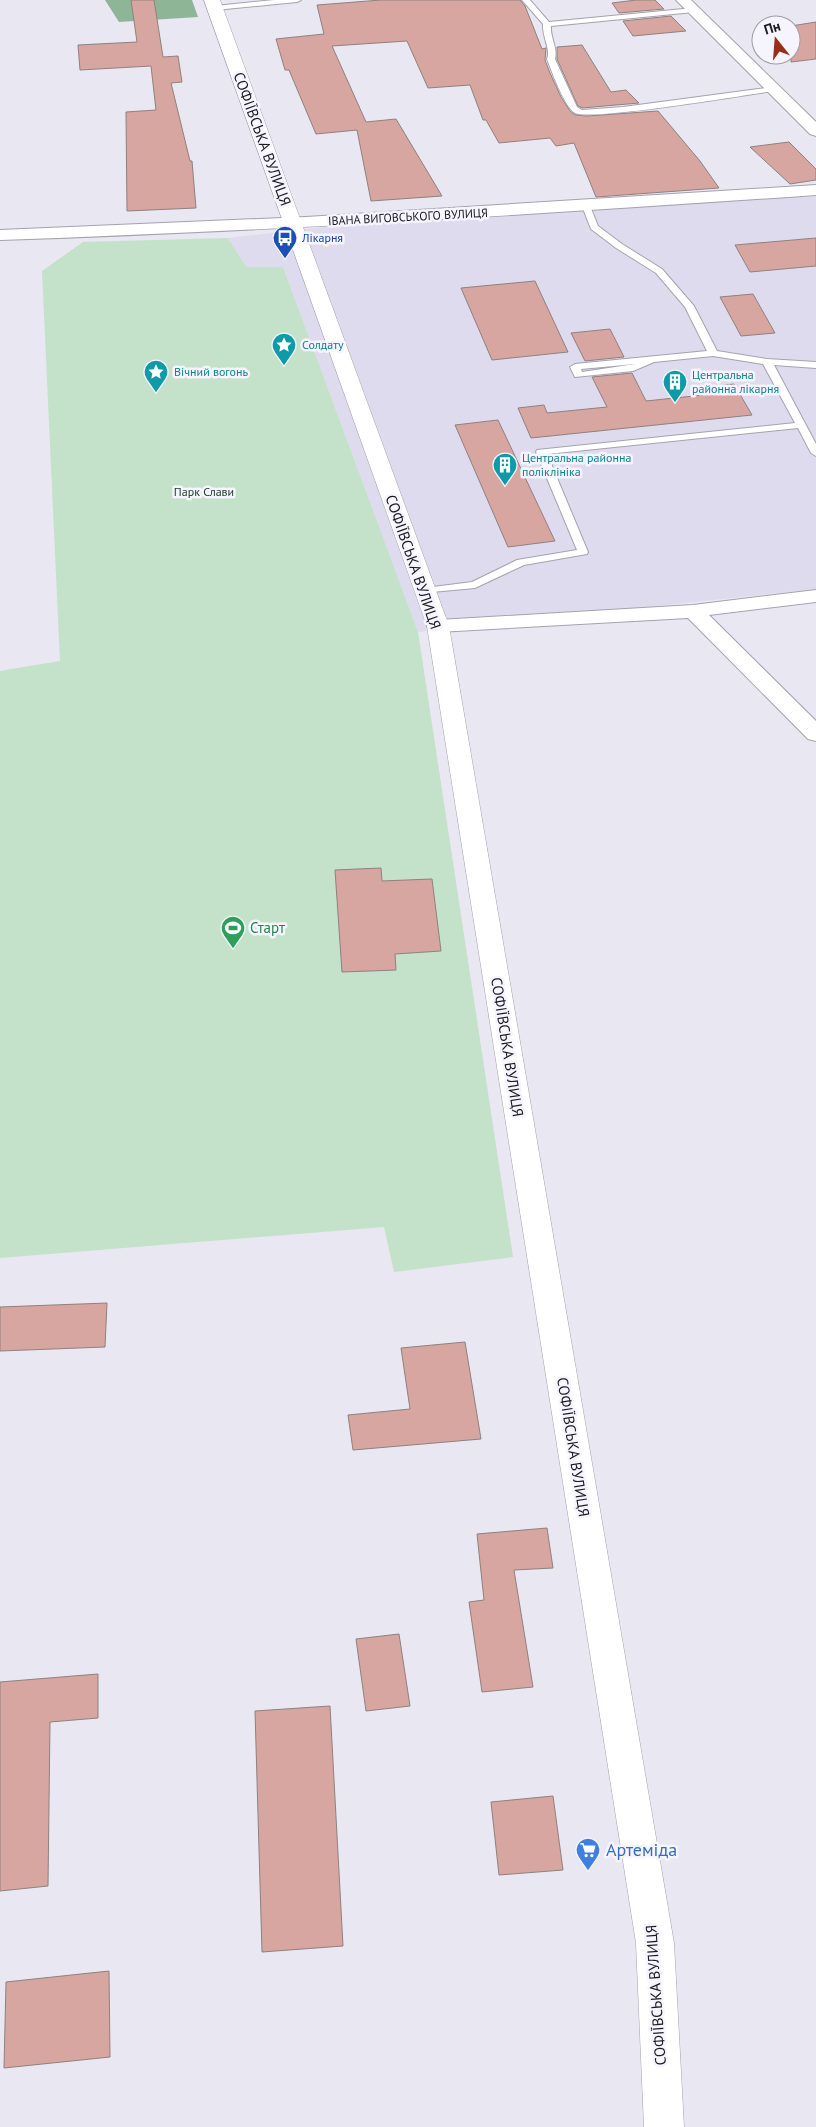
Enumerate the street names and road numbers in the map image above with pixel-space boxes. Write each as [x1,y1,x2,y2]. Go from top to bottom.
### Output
street label: СОФІЇВСЬКА ВУЛИЦЯ [229,69,295,208]
street label: ІВАНА ВИГОВСЬКОГО ВУЛИЦЯ [328,205,488,228]
street label: СОФІЇВСЬКА ВУЛИЦЯ [382,492,445,632]
street label: СОФІЇВСЬКА ВУЛИЦЯ [487,976,528,1118]
street label: СОФІЇВСЬКА ВУЛИЦЯ [553,1376,594,1518]
street label: СОФІЇВСЬКА ВУЛИЦЯ [641,1924,670,2066]

